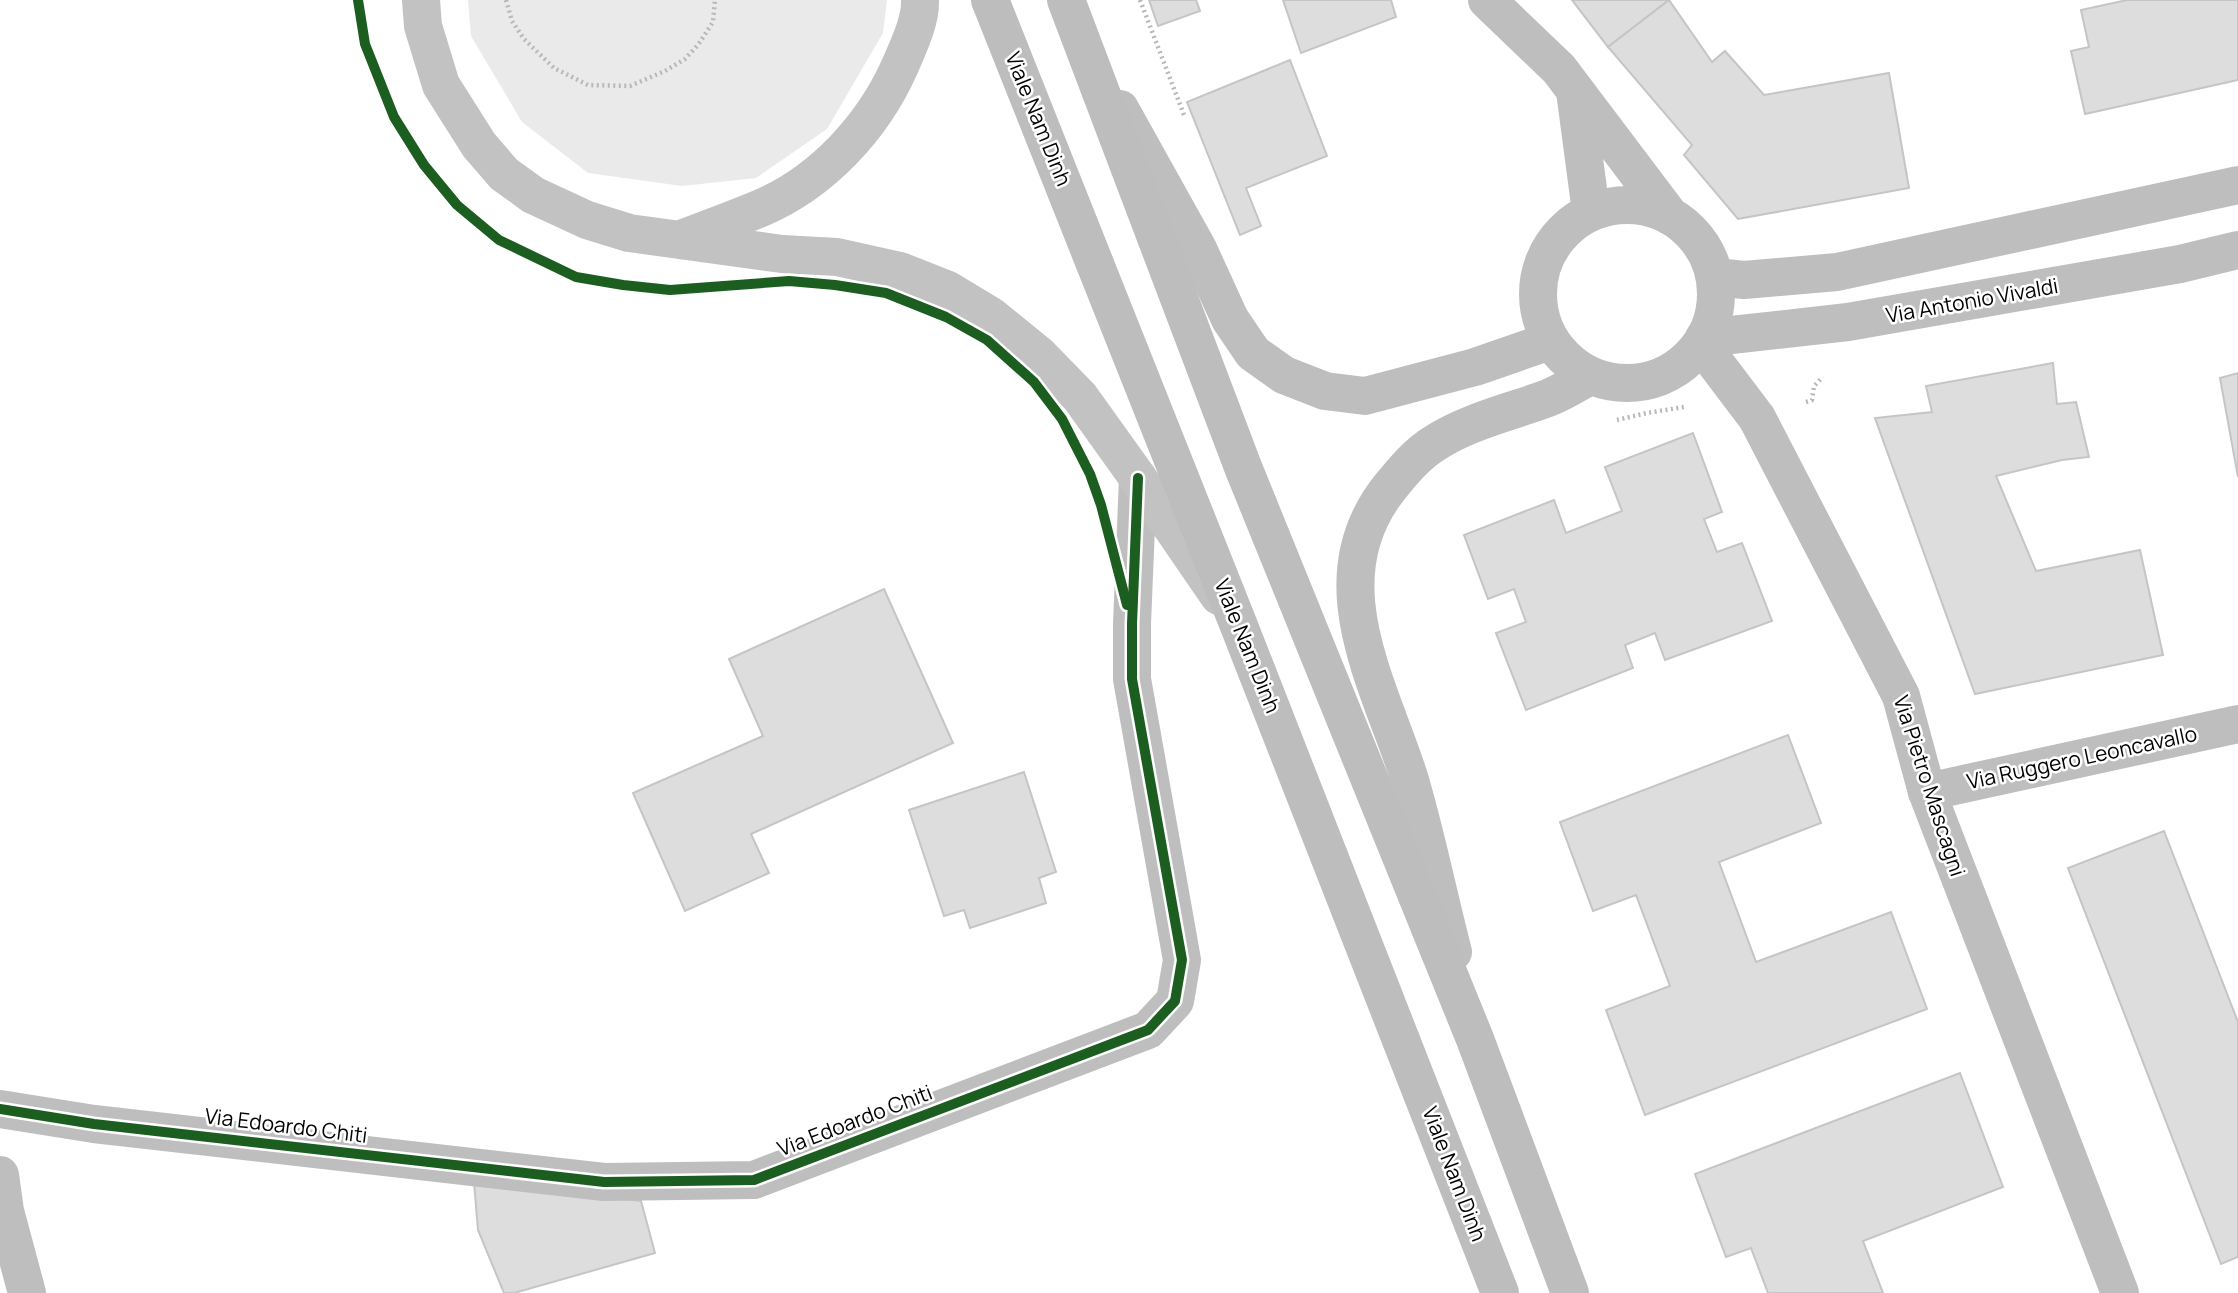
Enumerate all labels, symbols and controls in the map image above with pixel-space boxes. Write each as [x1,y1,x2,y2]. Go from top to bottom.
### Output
street label: Viale Nam Dinh [999,47,1079,190]
street label: Via Antonio Vivaldi [1884,271,2060,329]
street label: Viale Nam Dinh [1208,574,1288,717]
street label: Via Pietro Mascagni [1887,692,1972,880]
street label: Via Ruggero Leoncavallo [1964,719,2199,795]
street label: Via Edoardo Chiti [773,1078,936,1162]
street label: Via Edoardo Chiti [203,1101,369,1149]
street label: Viale Nam Dinh [1416,1102,1493,1245]

